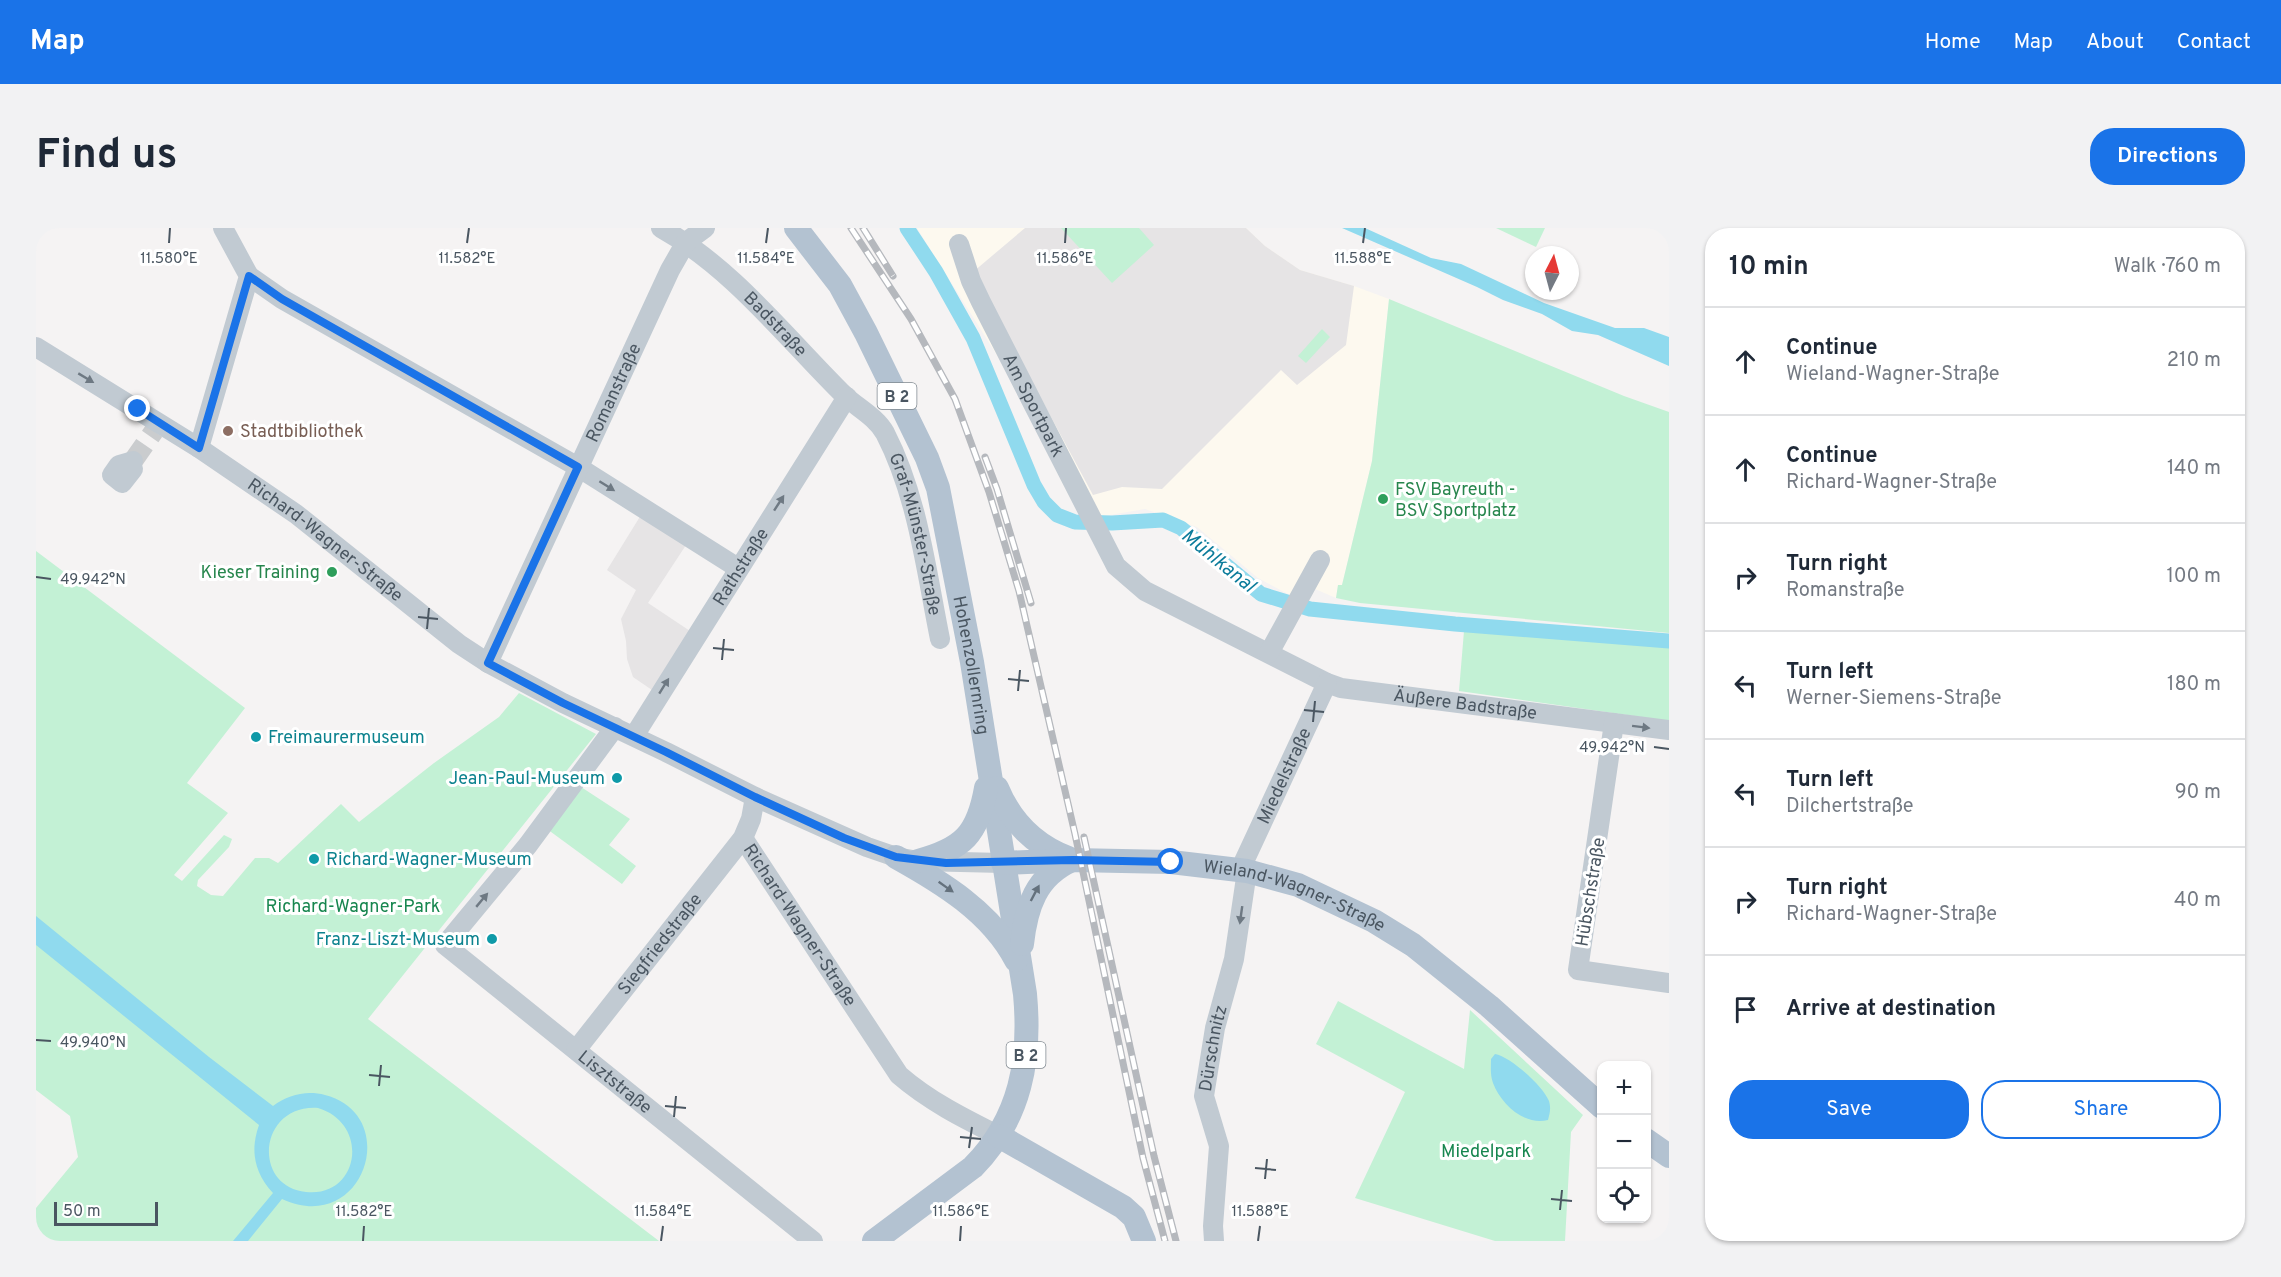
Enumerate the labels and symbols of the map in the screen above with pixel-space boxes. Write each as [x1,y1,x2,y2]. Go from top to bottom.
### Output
north arrow [1525,246,1579,300]
text: 11.580°E [140,250,198,269]
text: 11.582°E [439,250,495,269]
text: 11.584°E [737,250,795,269]
text: 11.586°E [1036,250,1094,269]
text: 11.588°E [1334,250,1392,269]
street label: Badstraße [738,287,811,362]
street label: Romanstraße [582,340,647,447]
street label: Am Sportpark [996,350,1068,461]
one-way arrow [78,372,94,383]
road number: B 2 [878,383,916,409]
route end [124,395,150,421]
place label: Stadtbibliothek [240,421,364,444]
marker: Stadtbibliothek [221,424,235,438]
street label: Graf-Münster-Straße [883,450,945,618]
street label: Richard-Wagner-Straße [242,474,407,608]
place label: FSV Bayreuth - BSV Sportplatz [1395,479,1517,523]
one-way arrow [599,480,615,491]
marker: FSV Bayreuth - BSV Sportplatz [1376,492,1390,506]
one-way arrow [773,495,784,511]
street label: Rathstraße [709,524,775,611]
water label: Mühlkanal [1175,524,1261,600]
place label: Kieser Training [201,562,320,585]
marker: Kieser Training [325,565,339,579]
text: 49.942°N [60,571,126,590]
street label: Hohenzollernring [946,594,993,737]
one-way arrow [659,678,670,694]
street label: Äußere Badstraße [1392,683,1538,726]
one-way arrow [1632,722,1651,731]
street label: Miedelstraße [1253,724,1318,828]
place label: Freimaurermuseum [268,727,425,750]
marker: Freimaurermuseum [249,730,263,744]
text: 49.942°N [1579,739,1645,758]
place label: Jean-Paul-Museum [448,768,605,791]
marker: Jean-Paul-Museum [610,771,624,785]
street label: Hübschstraße [1572,836,1611,948]
street label: Richard-Wagner-Straße [737,840,861,1011]
route start [1157,848,1183,874]
place label: Richard-Wagner-Museum [326,849,532,872]
marker: Richard-Wagner-Museum [307,852,321,866]
street label: Wieland-Wagner-Straße [1202,856,1389,938]
one-way arrow [938,881,954,892]
one-way arrow [1030,884,1040,902]
street label: Siegfriedstraße [614,889,708,1000]
one-way arrow [476,892,489,908]
park label: Richard-Wagner-Park [266,896,440,919]
one-way arrow [1236,906,1245,925]
place label: Franz-Liszt-Museum [316,929,480,952]
marker: Franz-Liszt-Museum [485,932,499,946]
street label: Dürschnitz [1195,1003,1234,1093]
text: 49.940°N [60,1034,126,1053]
road number: B 2 [1006,1042,1046,1068]
street label: Lisztstraße [572,1046,656,1120]
park label: Miedelpark [1441,1141,1531,1164]
scale bar [54,1199,158,1226]
text: 11.582°E [336,1203,392,1222]
text: 11.584°E [634,1203,692,1222]
text: 11.586°E [932,1203,990,1222]
text: 11.588°E [1231,1203,1289,1222]

